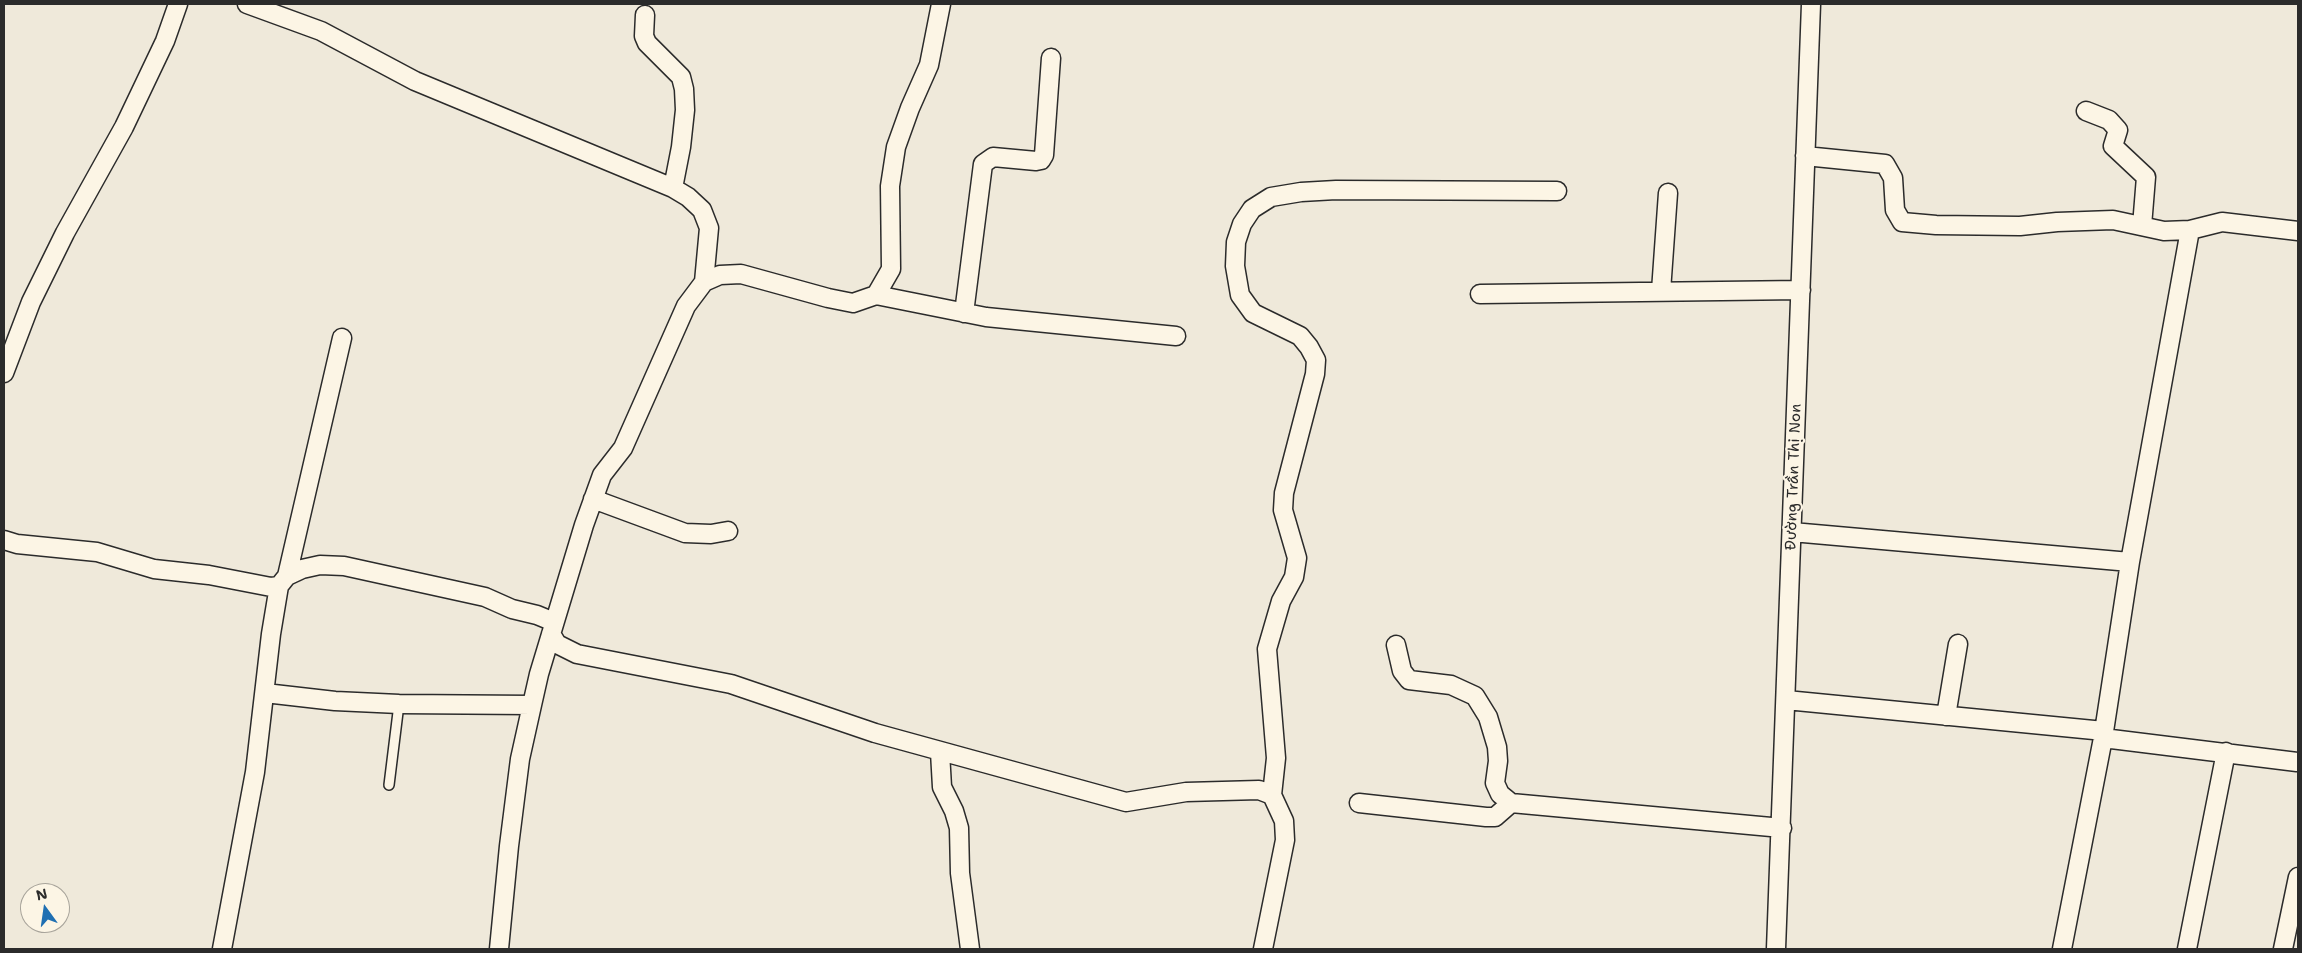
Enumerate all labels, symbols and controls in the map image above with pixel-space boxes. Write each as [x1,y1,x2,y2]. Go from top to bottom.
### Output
street label: Đường Trần Thị Non [1782,403,1806,551]
north arrow [20,883,70,933]
text: N [34,884,49,904]

